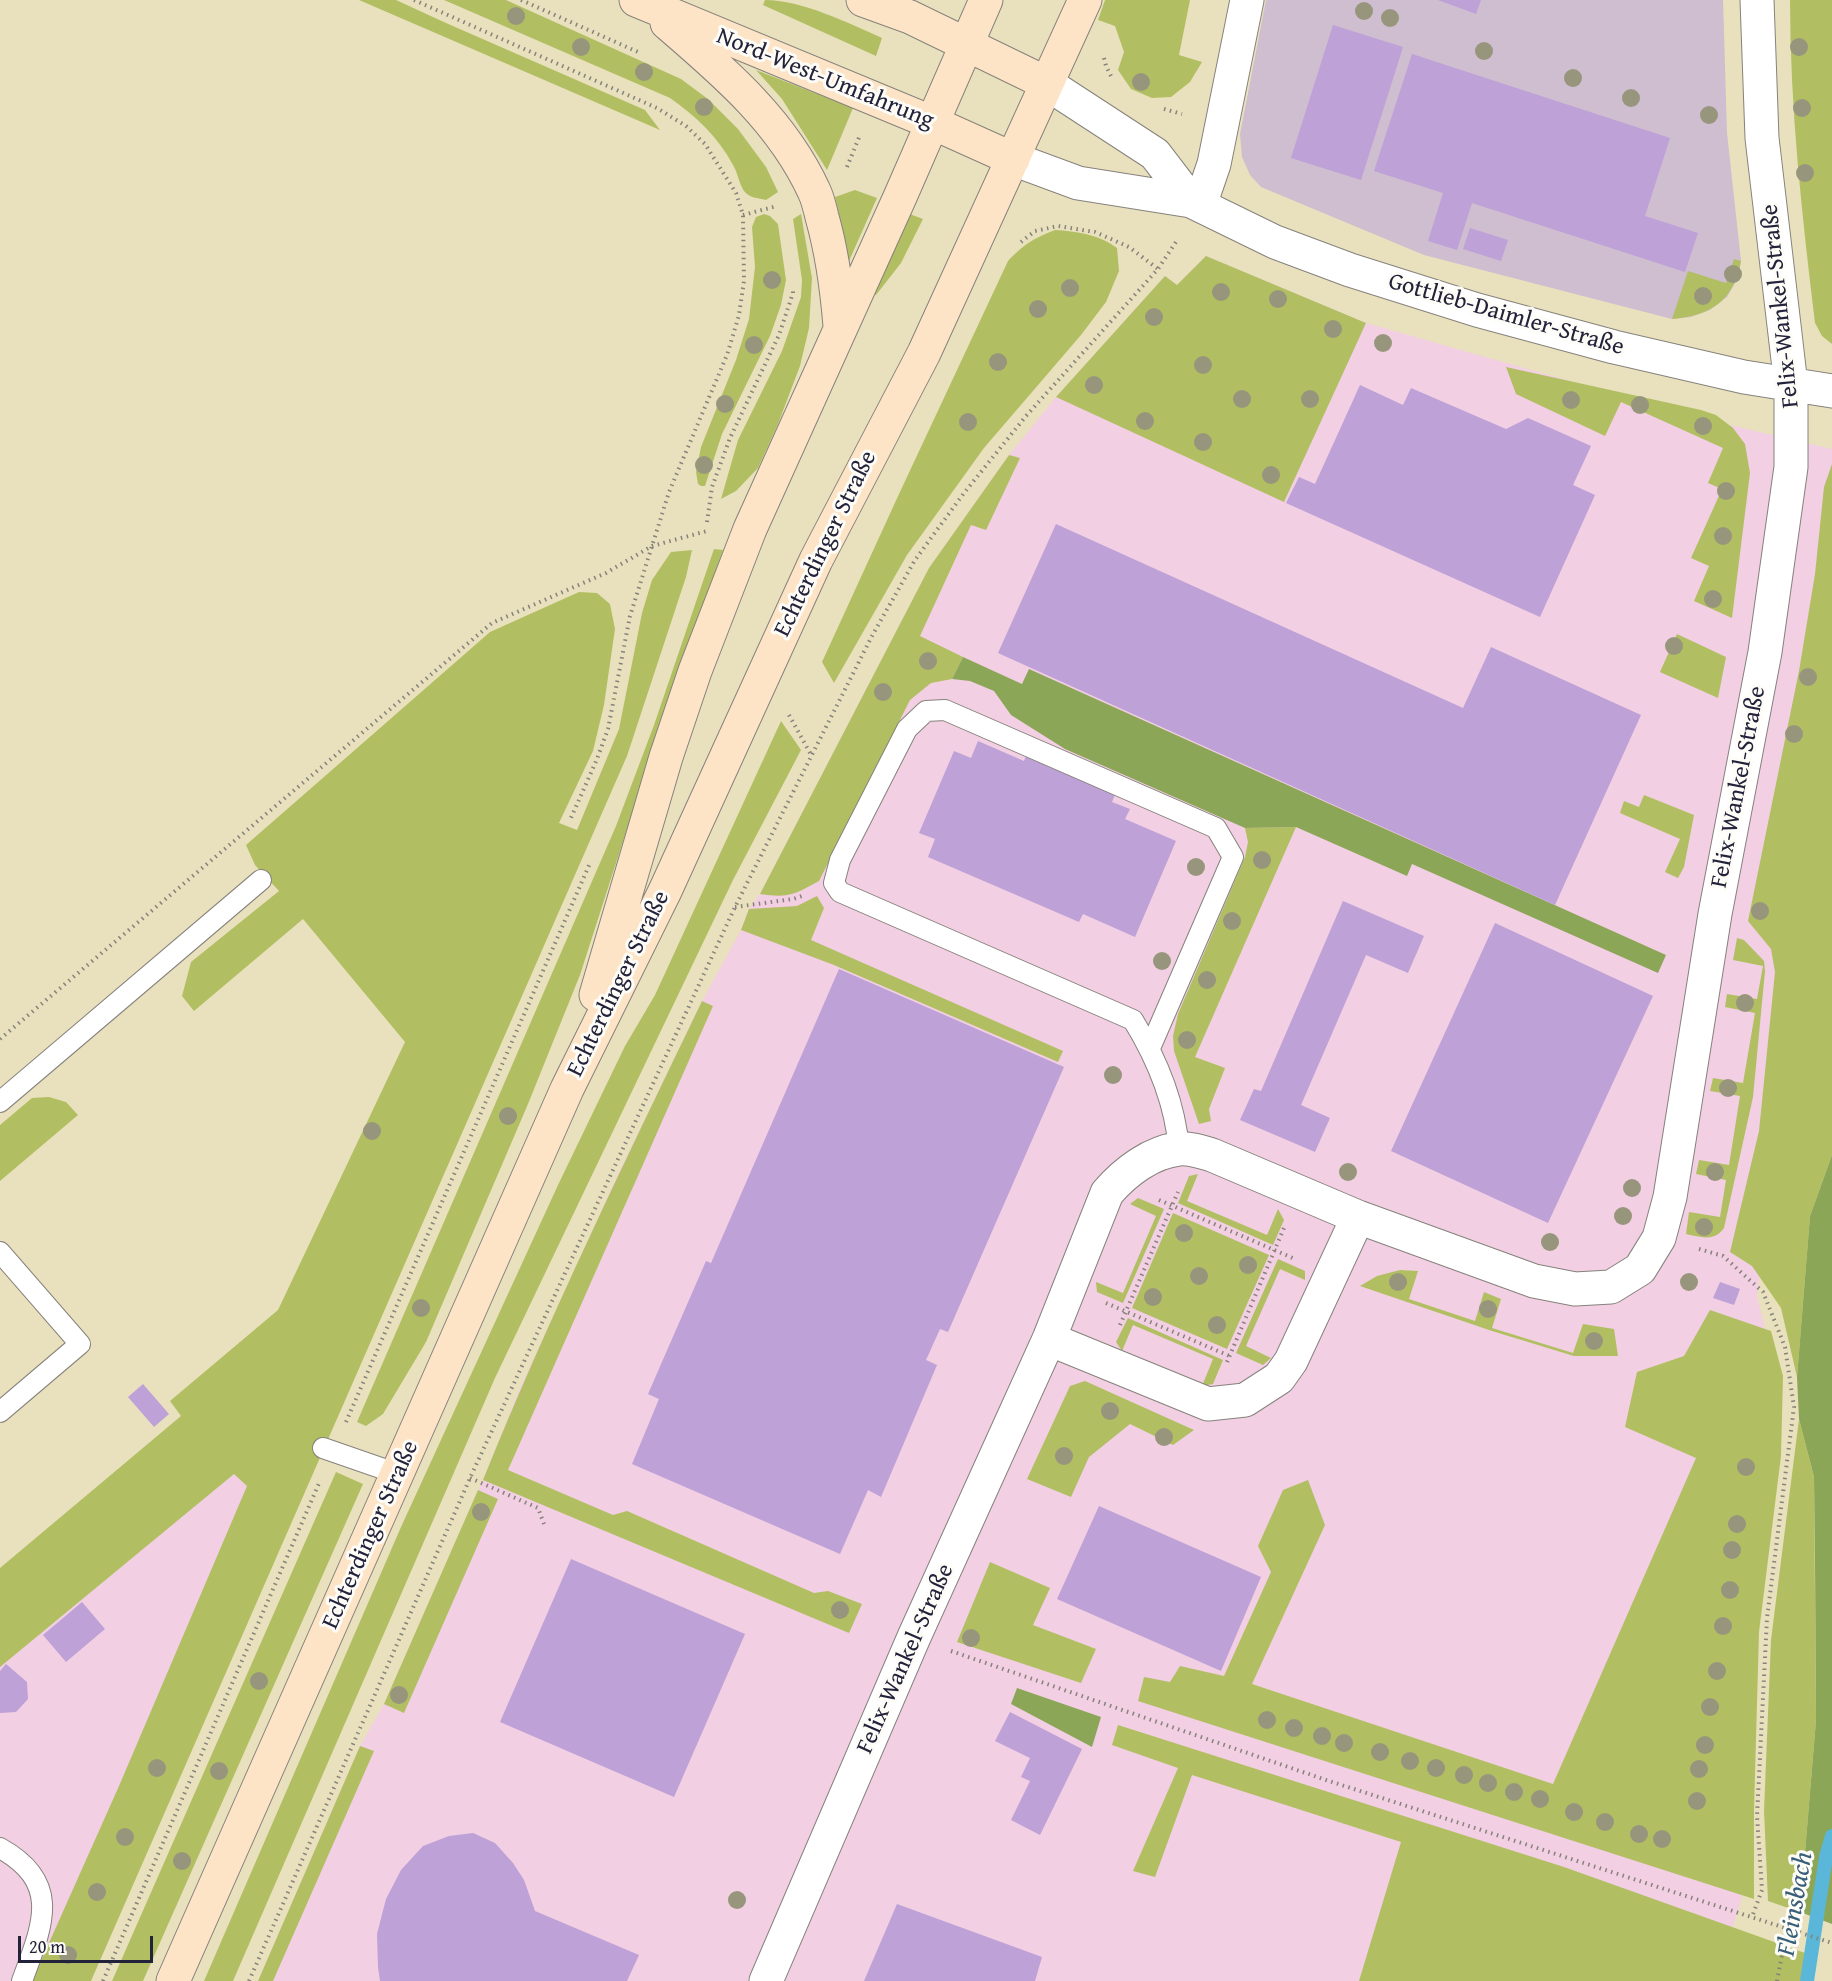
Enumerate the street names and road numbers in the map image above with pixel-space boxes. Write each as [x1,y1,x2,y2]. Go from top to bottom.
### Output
street label: Nord-West-Umfahrung [712,22,938,136]
street label: Felix-Wankel-Straße [1756,203,1806,409]
street label: Gottlieb-Daimler-Straße [1385,268,1627,362]
street label: Echterdinger Straße [769,446,883,642]
street label: Felix-Wankel-Straße [1705,684,1773,890]
street label: Echterdinger Straße [562,886,676,1082]
street label: Echterdinger Straße [317,1436,425,1634]
street label: Felix-Wankel-Straße [851,1560,961,1758]

